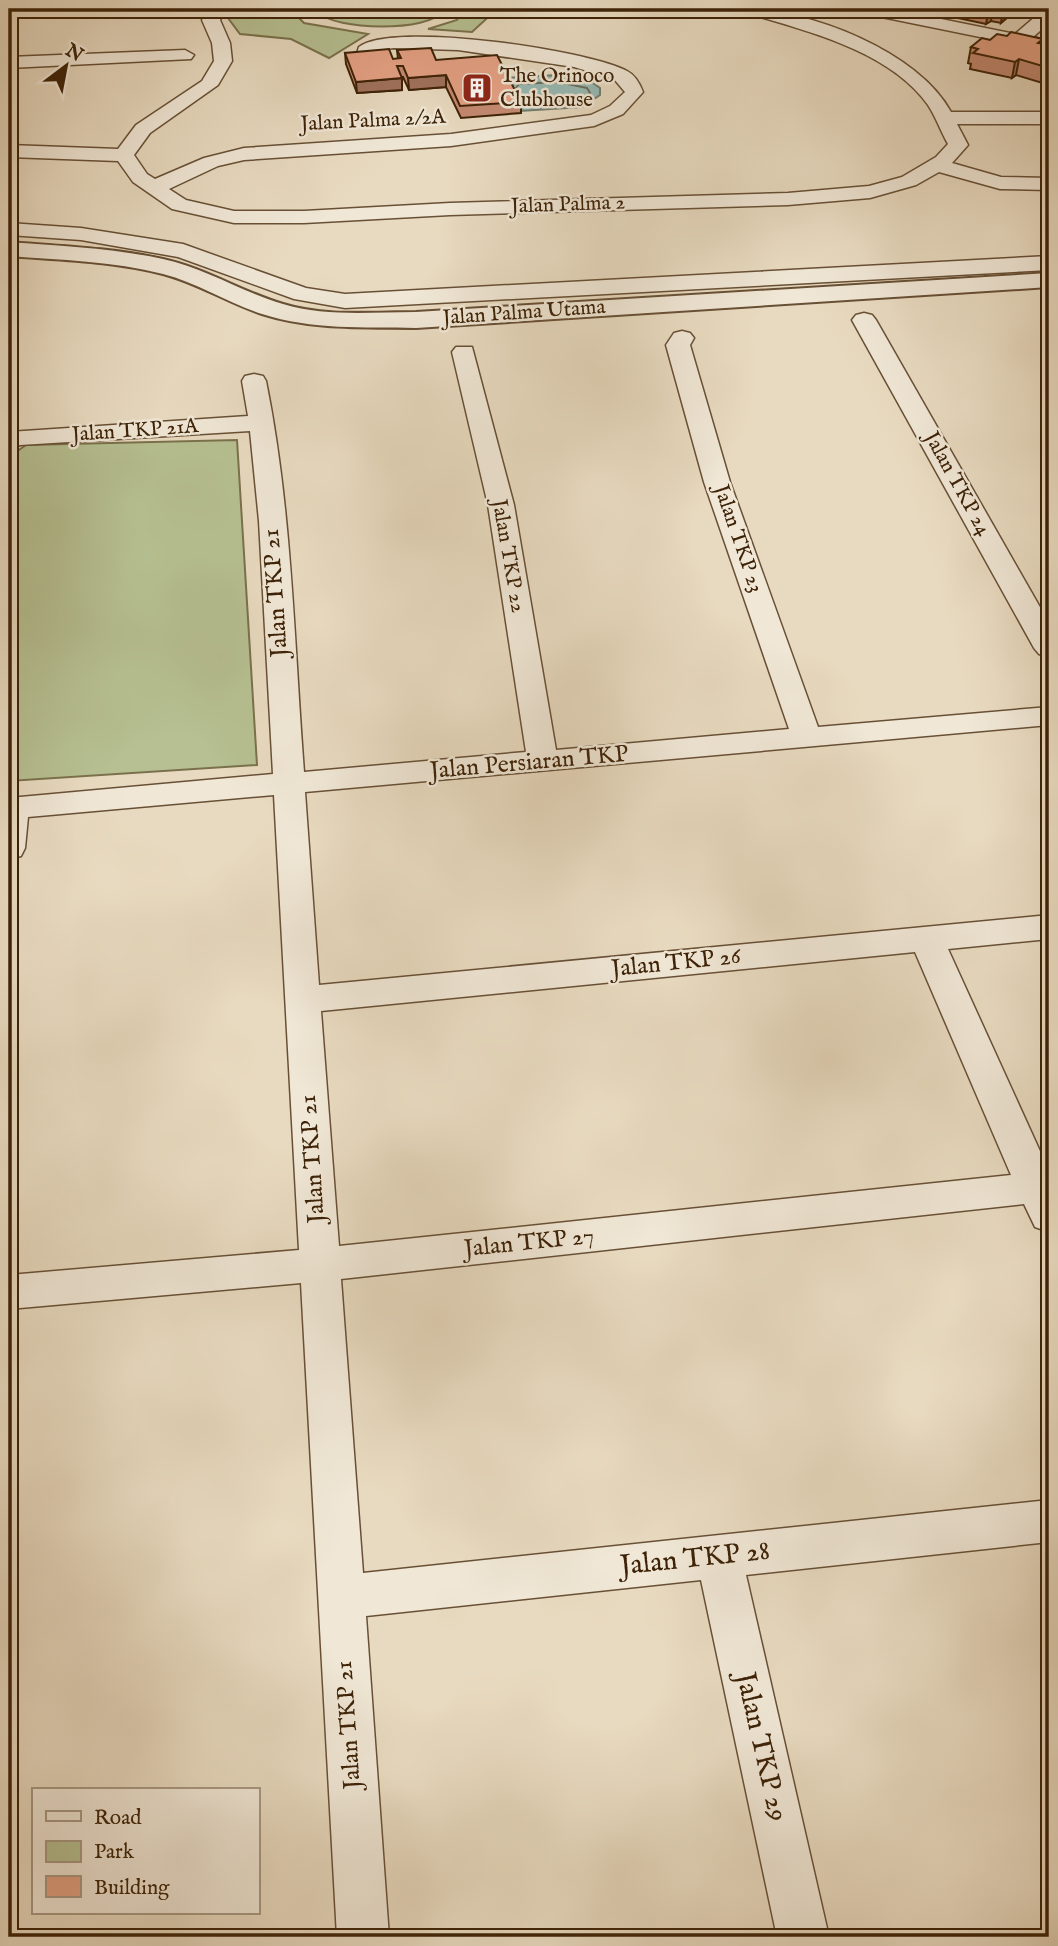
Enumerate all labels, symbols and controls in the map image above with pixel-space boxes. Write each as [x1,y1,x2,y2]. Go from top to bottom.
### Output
north arrow [32,32,102,102]
text: N [60,38,88,68]
place label: The Orinoco Clubhouse [500,63,614,114]
building icon: The Orinoco Clubhouse [460,71,494,105]
street label: Jalan Palma 2/2A [298,104,447,138]
street label: Jalan Palma 2 [508,190,626,221]
street label: Jalan Palma Utama [440,294,607,332]
street label: Jalan TKP 21A [69,413,200,449]
street label: Jalan TKP 24 [916,425,997,541]
street label: Jalan TKP 23 [706,479,769,597]
street label: Jalan TKP 22 [484,495,531,615]
street label: Jalan TKP 21 [256,528,296,661]
street label: Jalan Persiaran TKP [426,739,630,787]
street label: Jalan TKP 26 [607,941,743,986]
street label: Jalan TKP 21 [293,1094,333,1227]
street label: Jalan TKP 27 [459,1221,596,1266]
street label: Jalan TKP 28 [615,1534,772,1585]
street label: Jalan TKP 21 [329,1660,369,1793]
street label: Jalan TKP 29 [726,1666,795,1825]
legend [32,1788,259,1914]
text: Road [94,1805,142,1832]
text: Park [94,1839,135,1866]
text: Building [94,1875,170,1902]

